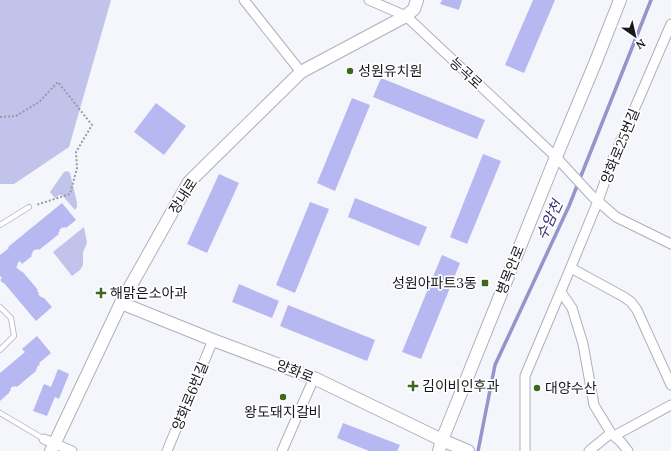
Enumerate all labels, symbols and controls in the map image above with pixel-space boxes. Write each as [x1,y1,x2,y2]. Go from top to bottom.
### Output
north arrow [615,16,655,56]
text: N [633,36,648,53]
street label: 능곡로 [446,53,486,93]
place label: 성원유치원 [358,62,422,80]
marker: 성원유치원 [345,66,355,76]
street label: 양화로25번길 [597,106,643,186]
street label: 장내로 [165,175,201,217]
water label: 수암천 [532,195,567,243]
street label: 병목안로 [492,243,528,297]
place label: 성원아파트3동 [392,274,477,292]
marker: 성원아파트3동 [480,278,490,288]
place label: 해맑은소아과 [110,284,187,302]
marker: 해맑은소아과 [95,287,107,299]
street label: 양화로 [274,356,316,386]
street label: 양화로6번길 [168,359,212,433]
place label: 김이비인후과 [422,377,499,395]
place label: 대양수산 [545,379,597,397]
marker: 김이비인후과 [407,380,419,392]
marker: 대양수산 [532,383,542,393]
marker: 왕도돼지갈비 [278,392,288,402]
place label: 왕도돼지갈비 [244,403,322,421]

